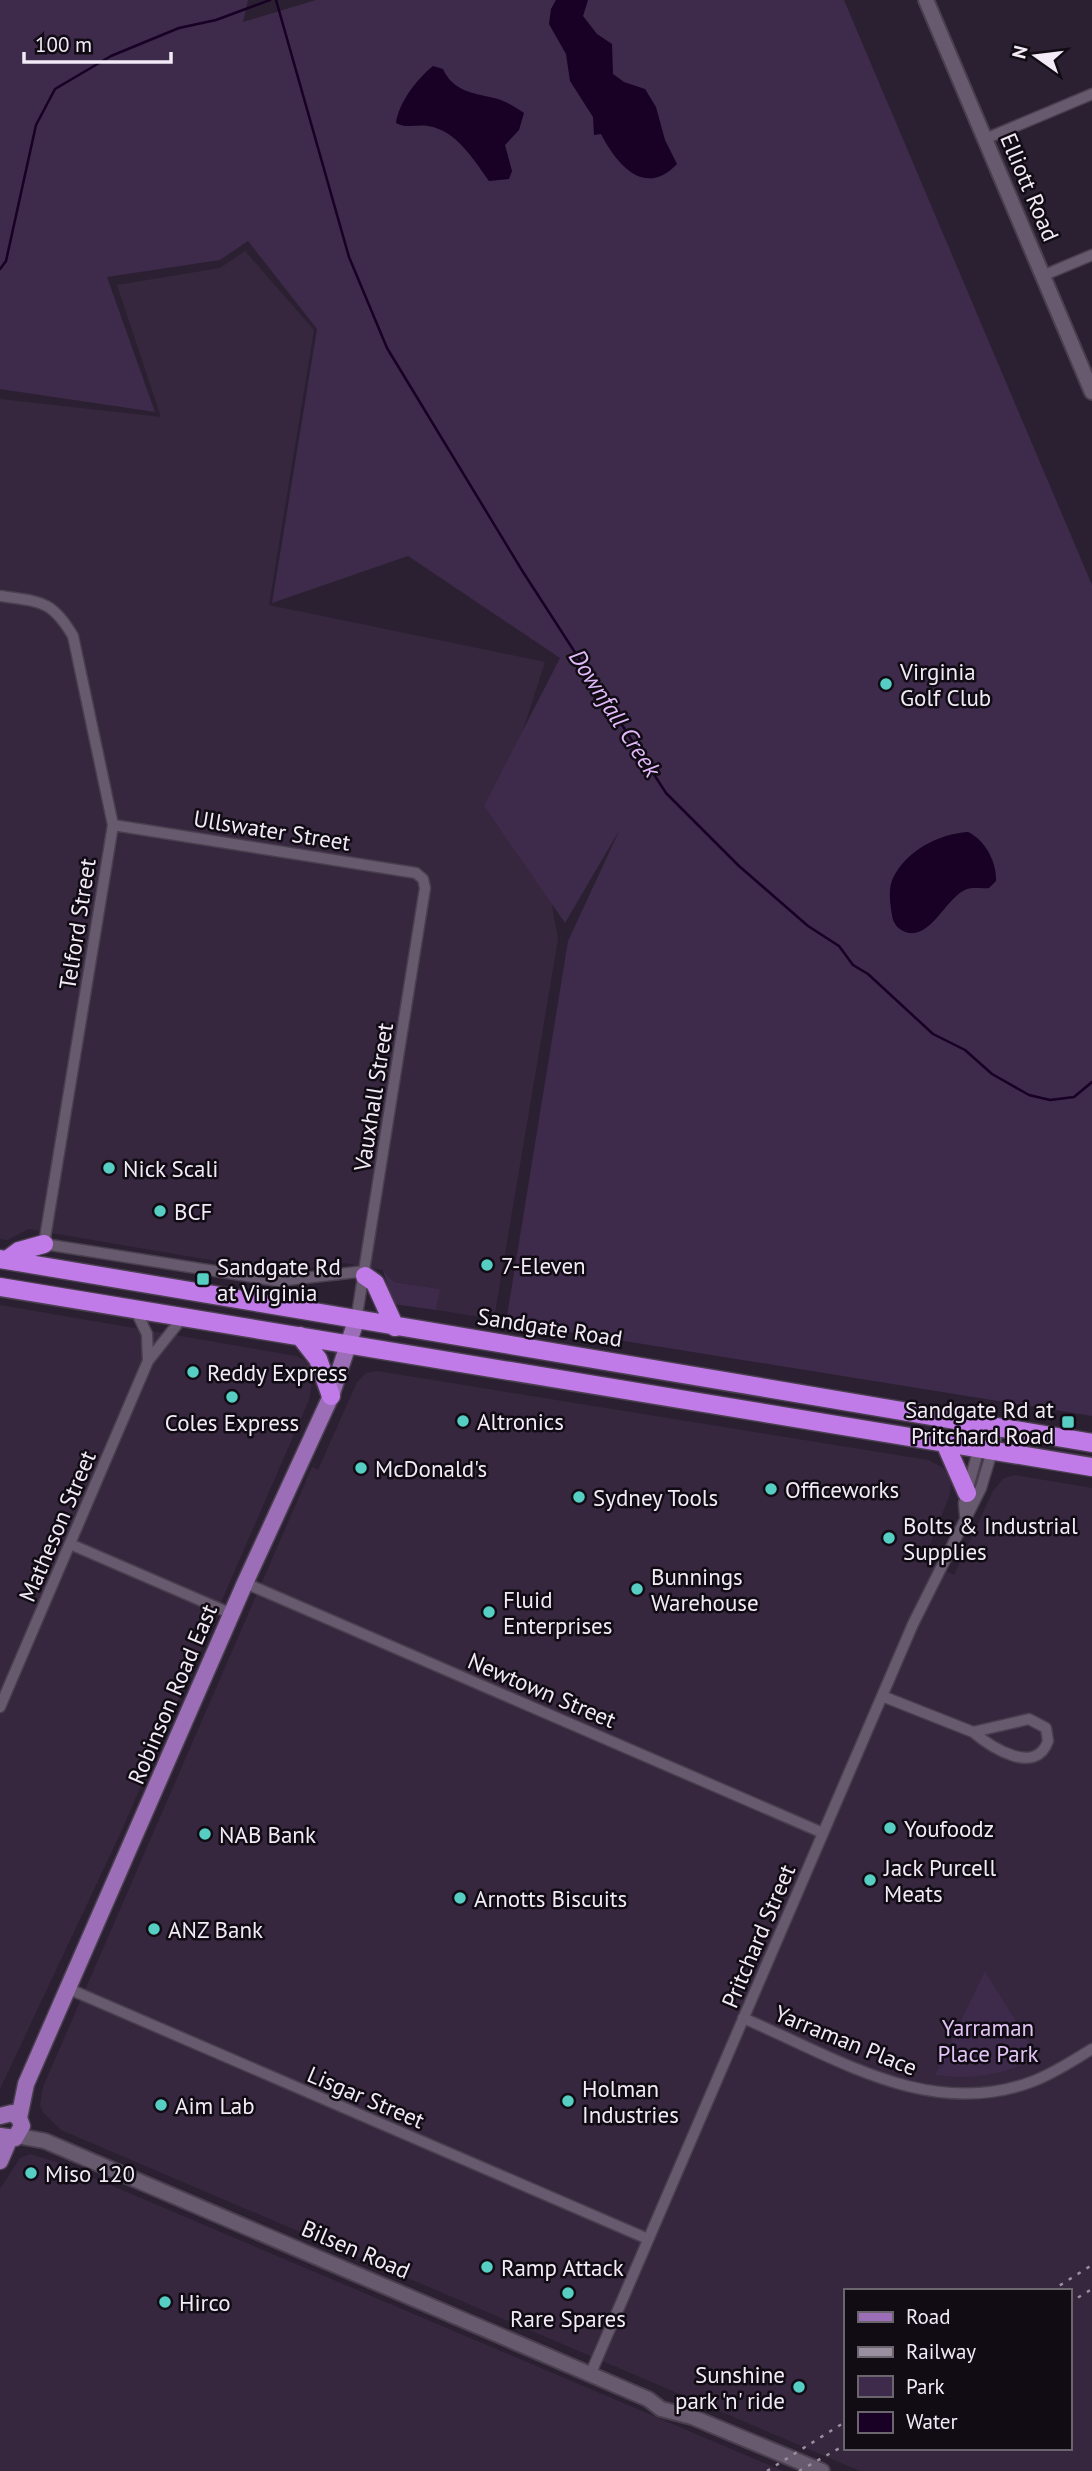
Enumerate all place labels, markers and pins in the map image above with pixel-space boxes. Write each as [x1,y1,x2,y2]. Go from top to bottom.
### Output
place label: Virginia Golf Club [899,657,991,712]
marker: Virginia Golf Club [878,676,894,692]
place label: Nick Scali [123,1154,218,1183]
marker: Nick Scali [101,1160,117,1176]
place label: BCF [174,1197,212,1226]
marker: BCF [152,1203,168,1219]
place label: 7-Eleven [501,1251,586,1280]
place label: Sandgate Rd at Virginia [217,1252,341,1307]
marker: 7-Eleven [479,1257,495,1273]
marker: Sandgate Rd at Virginia [195,1271,211,1287]
place label: Reddy Express [207,1358,348,1387]
marker: Reddy Express [185,1364,201,1380]
marker: Coles Express [224,1389,240,1405]
place label: Sandgate Rd at Pritchard Road [905,1395,1054,1450]
place label: Altronics [477,1407,564,1436]
place label: Coles Express [165,1408,299,1437]
marker: Altronics [455,1413,471,1429]
marker: Sandgate Rd at Pritchard Road [1060,1414,1076,1430]
place label: McDonald's [375,1454,487,1483]
marker: McDonald's [353,1460,369,1476]
place label: Officeworks [785,1475,899,1504]
marker: Officeworks [763,1481,779,1497]
place label: Sydney Tools [593,1483,718,1512]
marker: Sydney Tools [571,1489,587,1505]
place label: Bolts & Industrial Supplies [903,1511,1078,1566]
marker: Bolts & Industrial Supplies [881,1530,897,1546]
place label: Bunnings Warehouse [651,1562,759,1617]
marker: Bunnings Warehouse [629,1581,645,1597]
place label: Fluid Enterprises [503,1585,612,1640]
marker: Fluid Enterprises [481,1604,497,1620]
place label: Youfoodz [904,1814,994,1843]
place label: NAB Bank [219,1820,316,1849]
marker: Youfoodz [882,1820,898,1836]
marker: NAB Bank [197,1826,213,1842]
place label: Jack Purcell Meats [883,1853,996,1908]
marker: Jack Purcell Meats [862,1872,878,1888]
place label: Arnotts Biscuits [474,1884,627,1913]
marker: Arnotts Biscuits [452,1890,468,1906]
place label: ANZ Bank [168,1915,263,1944]
marker: ANZ Bank [146,1921,162,1937]
place label: Holman Industries [582,2074,679,2129]
place label: Aim Lab [175,2091,255,2120]
marker: Holman Industries [560,2093,576,2109]
marker: Aim Lab [153,2097,169,2113]
place label: Miso 120 [45,2159,135,2188]
marker: Miso 120 [23,2165,39,2181]
place label: Ramp Attack [501,2253,624,2282]
marker: Ramp Attack [479,2259,495,2275]
marker: Rare Spares [560,2285,576,2301]
place label: Hirco [179,2288,231,2317]
marker: Hirco [157,2294,173,2310]
place label: Rare Spares [510,2304,626,2333]
place label: Sunshine park 'n' ride [675,2360,785,2415]
marker: Sunshine park 'n' ride [791,2379,807,2395]

